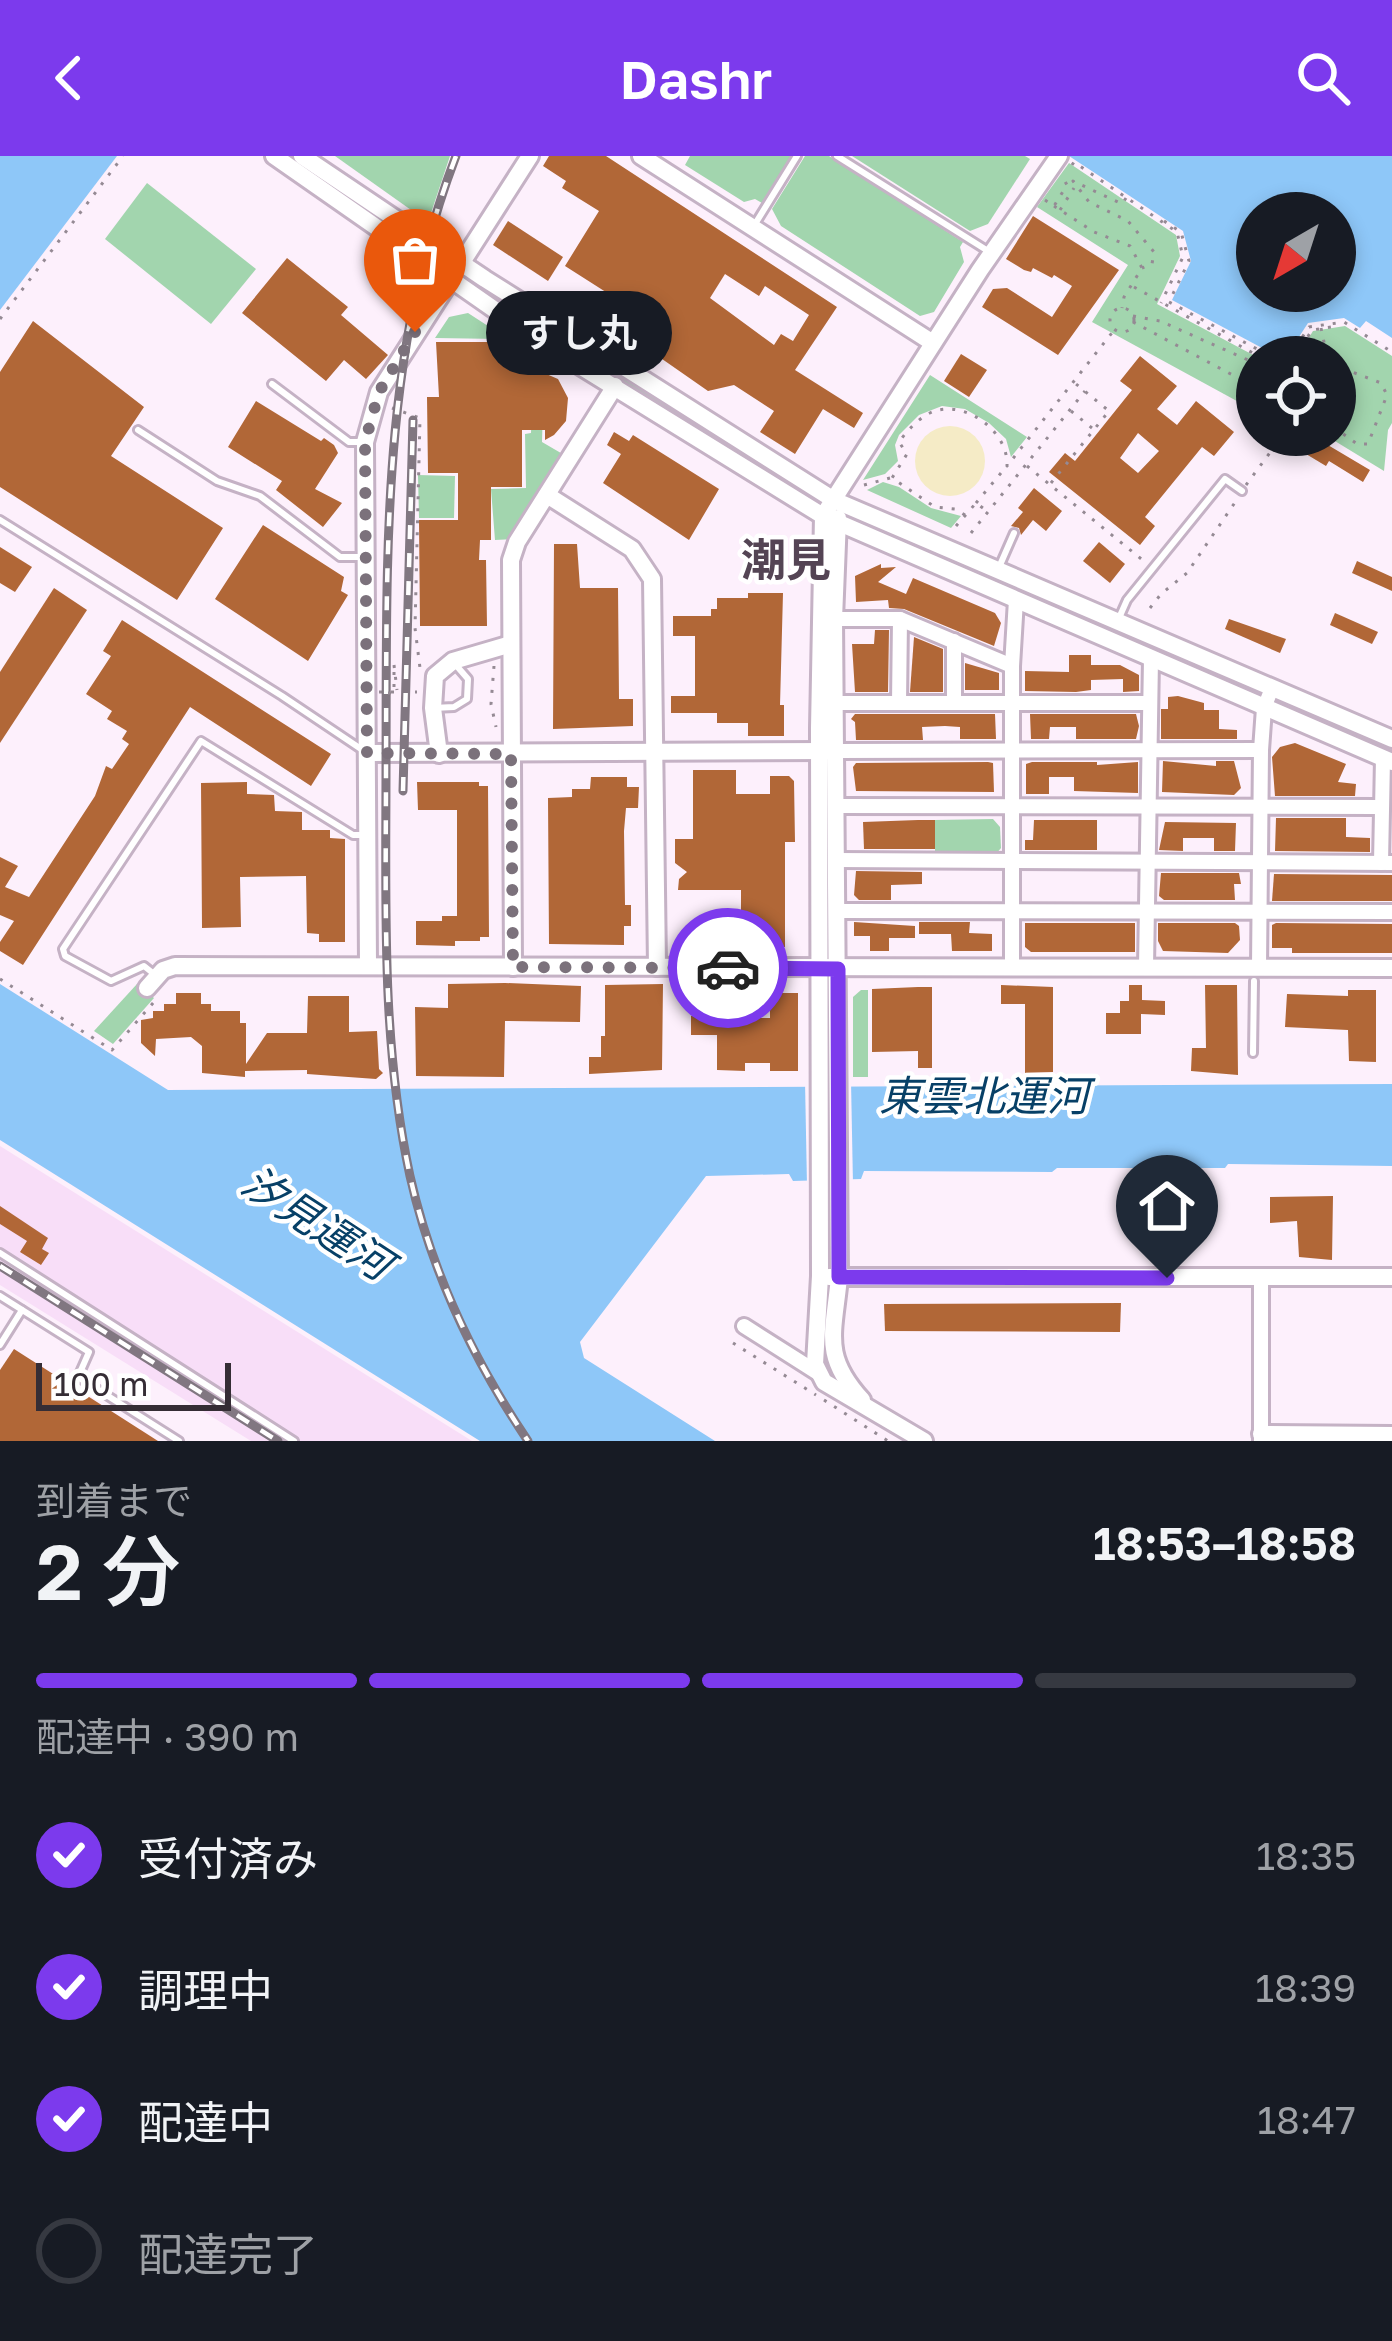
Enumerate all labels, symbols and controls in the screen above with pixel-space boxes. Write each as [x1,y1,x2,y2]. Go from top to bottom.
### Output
icon: back [36,45,102,111]
icon: search [1290,45,1356,111]
text: Dashr [620,46,772,111]
north arrow [1236,192,1356,312]
map controls [1236,192,1356,456]
pin [364,209,466,332]
icon: bag [382,227,448,293]
callout: すし丸 [487,290,673,374]
text: すし丸 [520,309,638,356]
button: locate [1236,336,1356,456]
district label: 潮見 [741,532,831,586]
courier [668,908,788,1028]
icon: car [695,935,761,1001]
water label: 東雲北運河 [879,1070,1096,1120]
water label: 汐見運河 [233,1155,407,1293]
pin [1116,1155,1218,1278]
icon: home [1134,1173,1200,1239]
scale bar [36,1357,231,1410]
text: 100 m [54,1364,148,1403]
text: 到着まで [36,1477,192,1524]
text: 18:53–18:58 [1093,1516,1356,1570]
text: 2 分 [36,1524,180,1617]
text: 配達中 · 390 m [36,1713,299,1760]
icon: check [36,1822,102,1888]
text: 受付済み [138,1831,318,1885]
text: 18:35 [1256,1832,1356,1879]
icon: check [36,1954,102,2020]
text: 調理中 [138,1963,273,2017]
text: 18:39 [1255,1964,1356,2011]
icon: check [36,2086,102,2152]
text: 配達中 [138,2095,273,2149]
text: 18:47 [1257,2096,1356,2143]
text: 配達完了 [138,2227,318,2281]

